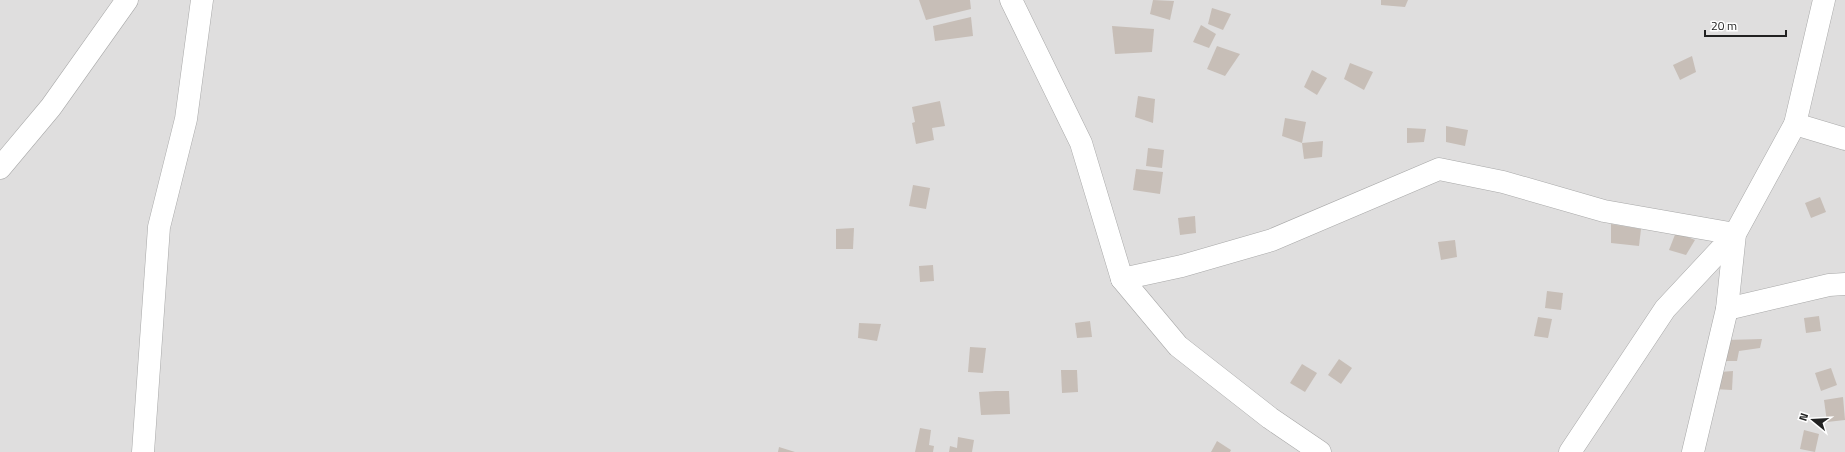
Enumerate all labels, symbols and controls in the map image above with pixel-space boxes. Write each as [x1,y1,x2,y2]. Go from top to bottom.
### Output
scale bar [1705,12,1786,38]
text: 20 m [1711,16,1737,35]
north arrow [1793,400,1833,440]
text: N [1795,411,1812,423]

